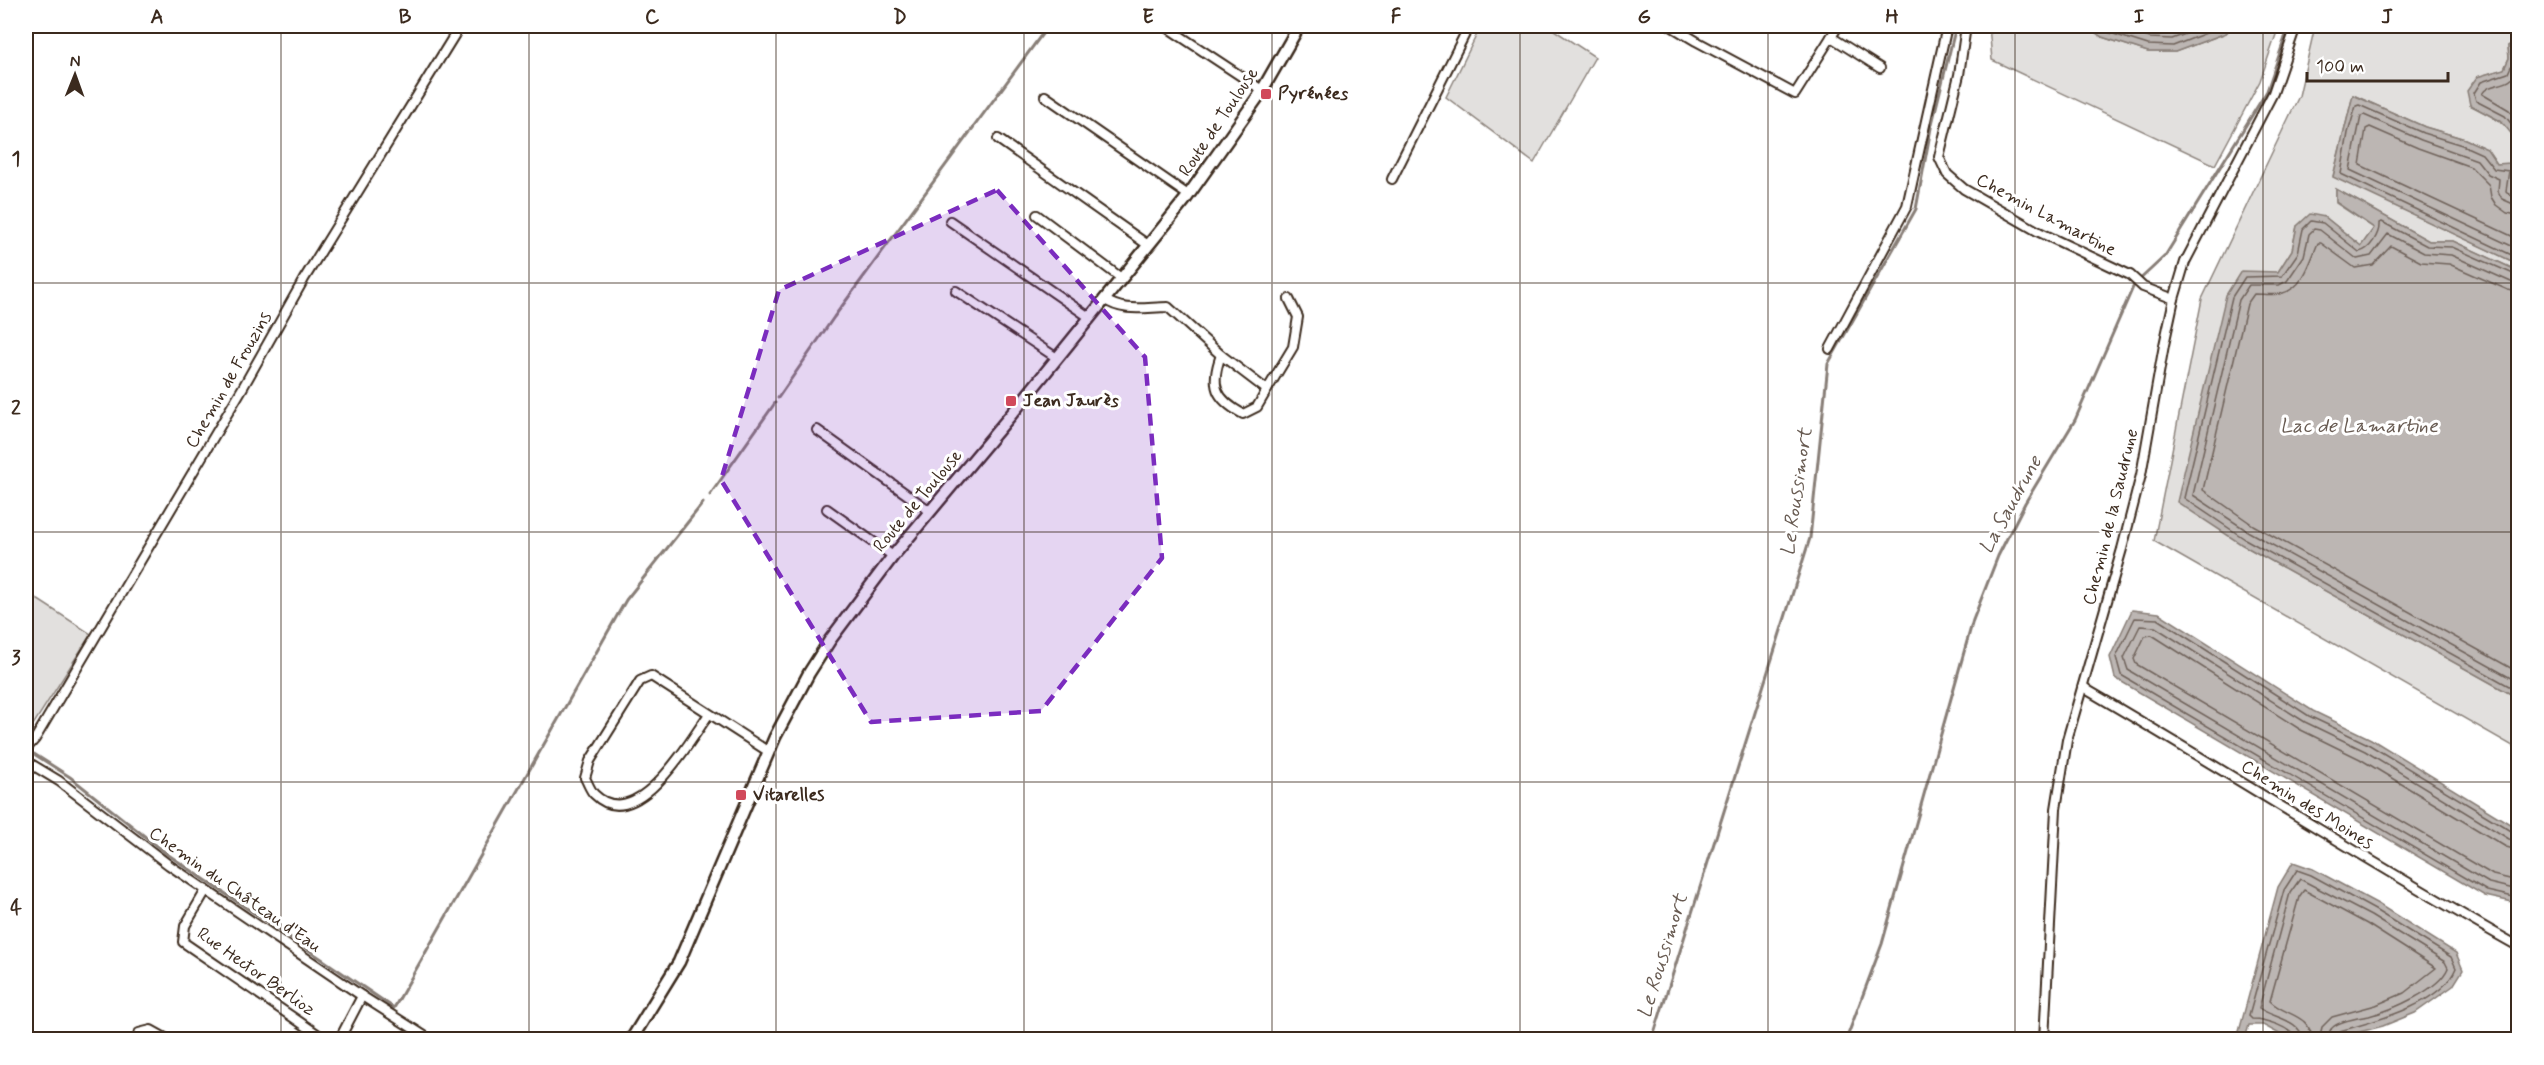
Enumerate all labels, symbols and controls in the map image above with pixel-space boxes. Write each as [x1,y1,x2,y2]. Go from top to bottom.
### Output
text: A [150,4,164,31]
text: B [399,4,412,31]
text: C [645,4,660,31]
text: D [893,4,907,31]
text: E [1142,4,1154,31]
text: F [1391,4,1402,31]
text: G [1637,4,1651,31]
text: H [1885,4,1899,31]
text: I [2134,4,2144,31]
text: J [2381,4,2393,31]
north arrow [45,45,105,105]
scale bar [2307,45,2448,83]
text: N [70,51,81,72]
text: 100 m [2316,55,2364,79]
street label: Route de Toulouse [1174,63,1264,181]
place label: Pyrénées [1278,82,1348,106]
marker: Pyrénées [1259,87,1273,101]
text: 1 [12,146,20,173]
street label: Chemin Lamartine [1972,168,2120,262]
street label: Chemin de Frouzins [180,307,278,453]
place label: Jean Jaurès [1023,389,1119,413]
marker: Jean Jaurès [1004,394,1018,408]
text: 2 [11,395,21,422]
water label: Lac de Lamartine [2280,413,2439,440]
water label: Le Roussimort [1775,425,1819,557]
street label: Chemin de la Saudrune [2077,426,2145,608]
street label: Route de Toulouse [868,445,968,557]
water label: La Saudrune [1973,451,2049,559]
text: 3 [11,645,21,672]
street label: Chemin des Moines [2236,755,2378,855]
place label: Vitarelles [753,783,824,807]
marker: Vitarelles [734,788,748,802]
street label: Chemin du Château d'Eau [144,821,326,959]
water label: Le Roussimort [1631,889,1695,1021]
text: 4 [10,895,22,922]
street label: Rue Hector Berlioz [192,922,320,1022]

